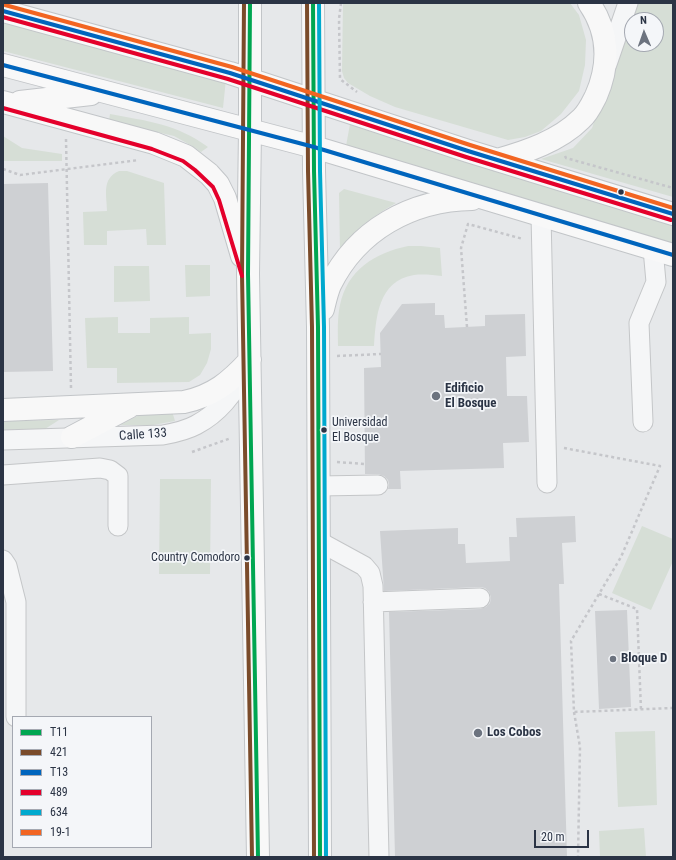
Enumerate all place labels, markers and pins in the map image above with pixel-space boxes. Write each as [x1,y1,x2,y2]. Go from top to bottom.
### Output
unlabelled marker [616,187,626,197]
place label: Edificio El Bosque [445,381,496,412]
marker: Edificio El Bosque [430,390,442,402]
place label: Universidad El Bosque [332,416,388,444]
marker: Universidad El Bosque [319,425,329,435]
place label: Country Comodoro [151,551,240,565]
marker: Country Comodoro [242,553,252,563]
place label: Bloque D [621,651,667,667]
marker: Bloque D [608,654,618,664]
place label: Los Cobos [487,725,541,741]
marker: Los Cobos [472,727,484,739]

